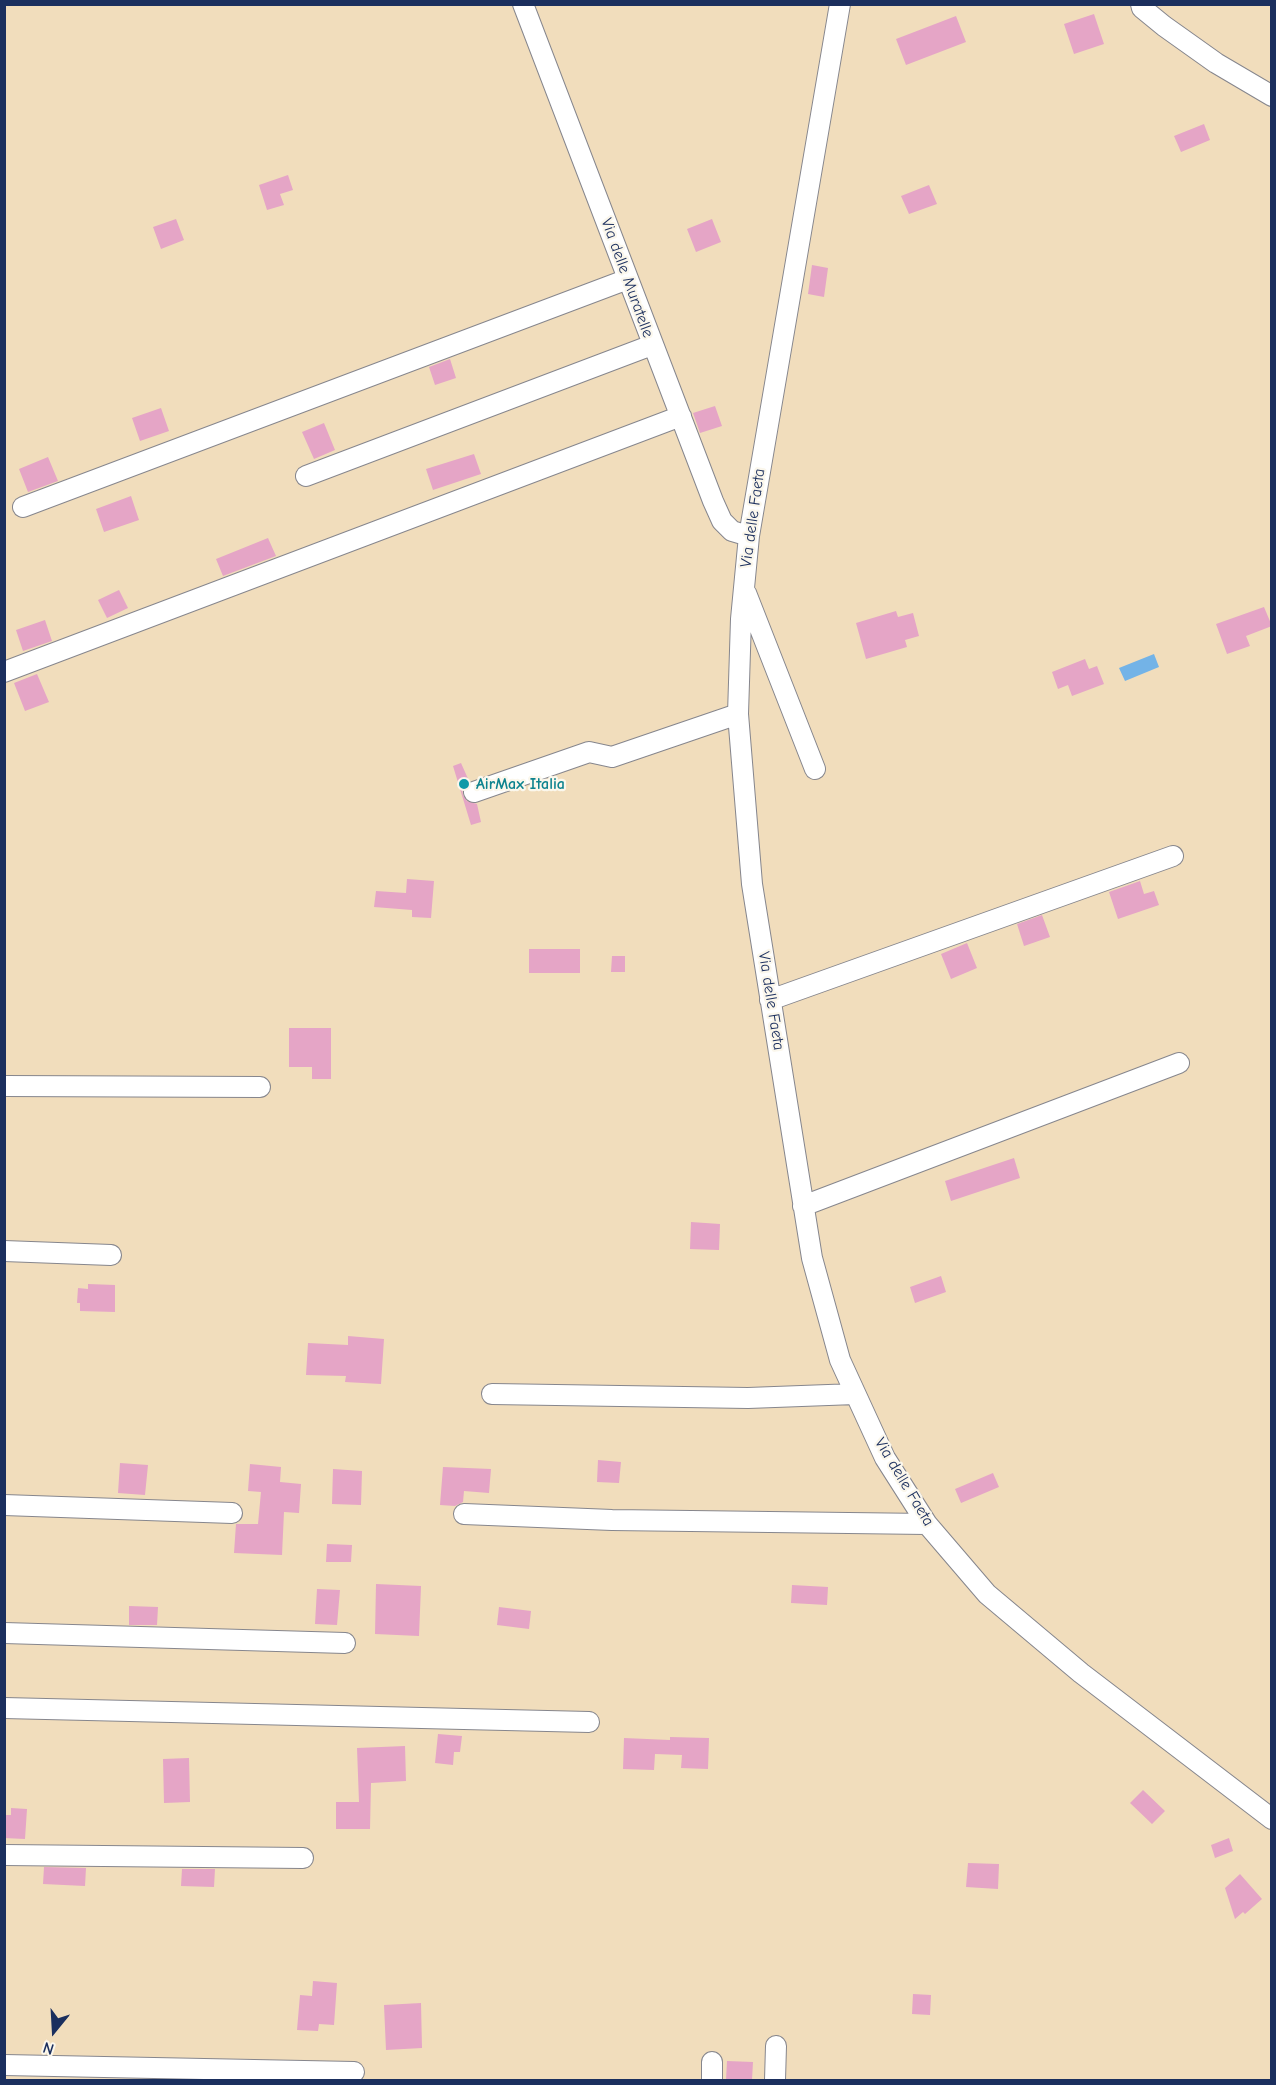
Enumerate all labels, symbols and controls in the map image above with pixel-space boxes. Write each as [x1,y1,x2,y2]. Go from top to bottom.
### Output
street label: Via delle Muratelle [596,216,658,340]
street label: Via delle Faeta [737,467,769,569]
place label: AirMax Italia [476,774,565,794]
marker: AirMax Italia [457,777,471,791]
street label: Via delle Faeta [754,950,788,1052]
street label: Via delle Faeta [870,1434,938,1530]
north arrow [24,2001,84,2061]
text: N [41,2038,56,2058]

